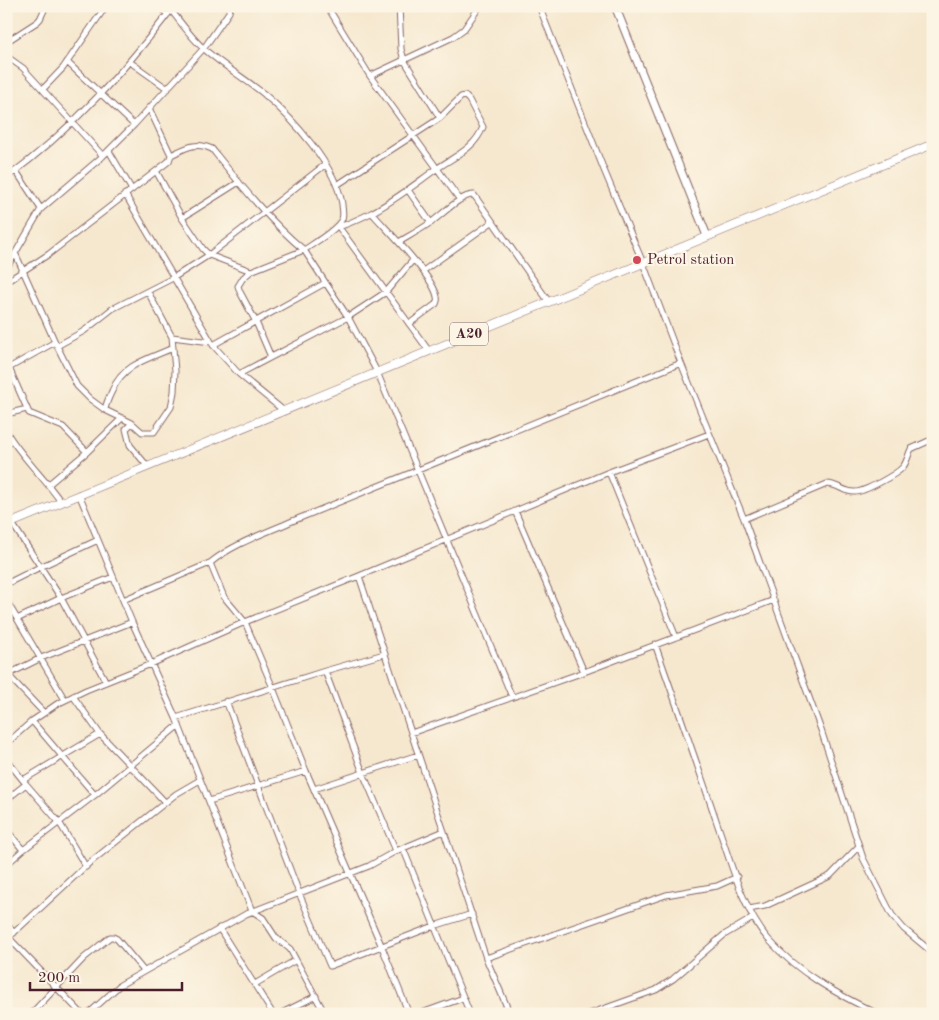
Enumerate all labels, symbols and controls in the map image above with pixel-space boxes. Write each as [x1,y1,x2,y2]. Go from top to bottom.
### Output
place label: Petrol station [647,253,734,268]
marker: Petrol station [631,254,643,266]
road number: A20 [450,322,488,346]
scale bar [30,960,182,992]
text: 200 m [38,971,80,986]

